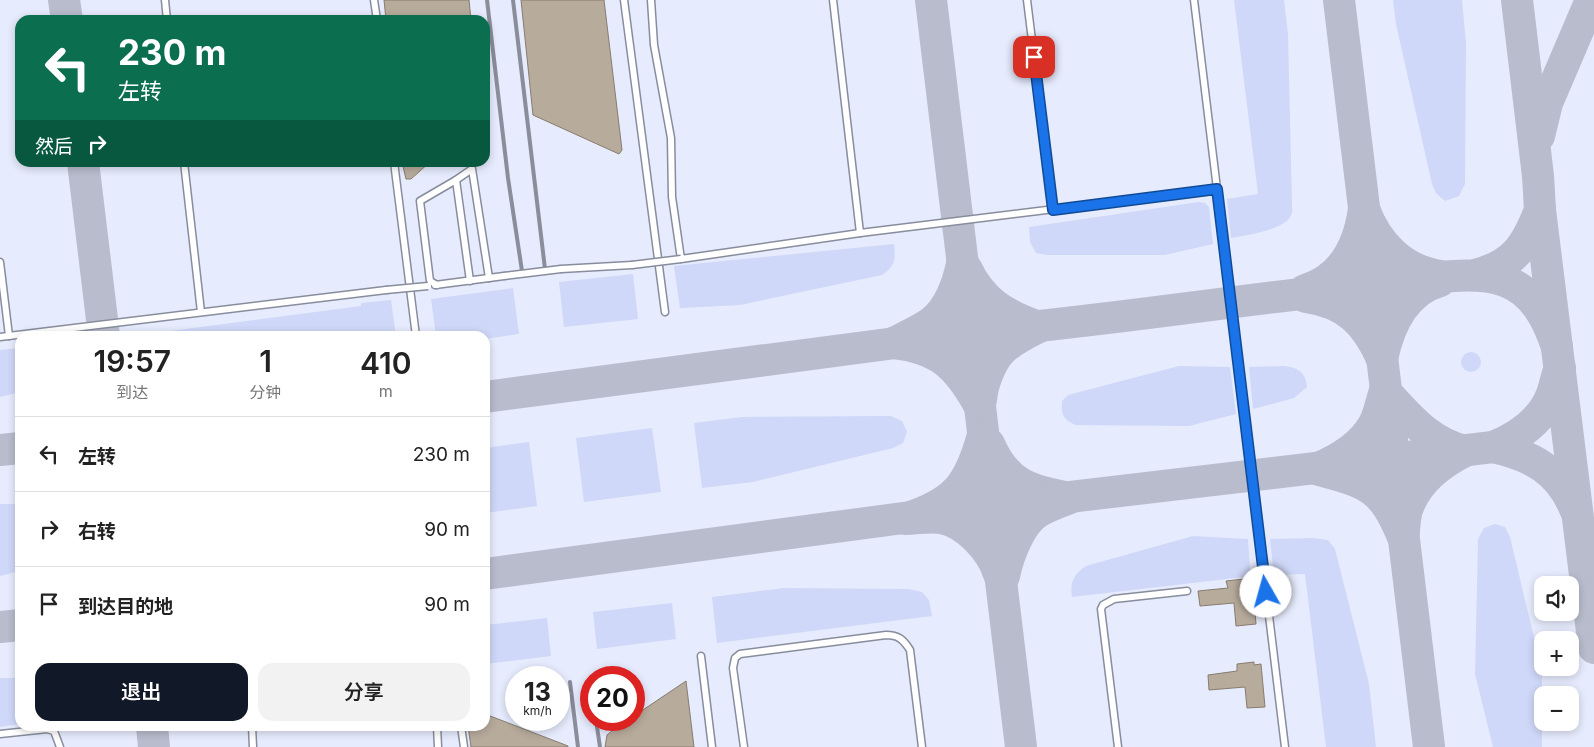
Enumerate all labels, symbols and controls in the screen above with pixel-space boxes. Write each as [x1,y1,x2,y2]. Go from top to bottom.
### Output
text: 230 m [118,31,226,73]
icon: left [35,35,100,100]
pin [1013,36,1055,78]
icon: arrive [1020,43,1048,71]
text: 左转 [118,78,162,104]
icon: right [83,130,111,158]
text: 然后 [35,135,73,158]
text: 19:57 [93,343,171,379]
text: 1 [259,343,272,379]
text: 410 [360,345,412,381]
text: m [379,381,393,401]
text: 到达 [116,382,148,402]
text: 分钟 [250,382,282,402]
icon: left [35,440,63,468]
text: 230 m [413,443,470,466]
text: 左转 [78,445,116,468]
icon: right [35,515,63,543]
text: 90 m [424,518,470,541]
text: 右转 [78,520,116,543]
position arrow [1239,565,1291,617]
map controls [1534,576,1579,731]
button: sound [1534,576,1579,621]
icon: arrive [35,590,63,618]
text: 90 m [424,593,470,616]
text: 到达目的地 [78,595,173,618]
button: + [1534,631,1579,676]
button: 退出 [35,663,248,721]
button: 分享 [258,663,470,721]
speed limit sign: 20 [580,666,645,731]
text: 13 [524,677,551,707]
button: − [1534,686,1579,731]
text: km/h [523,703,552,718]

